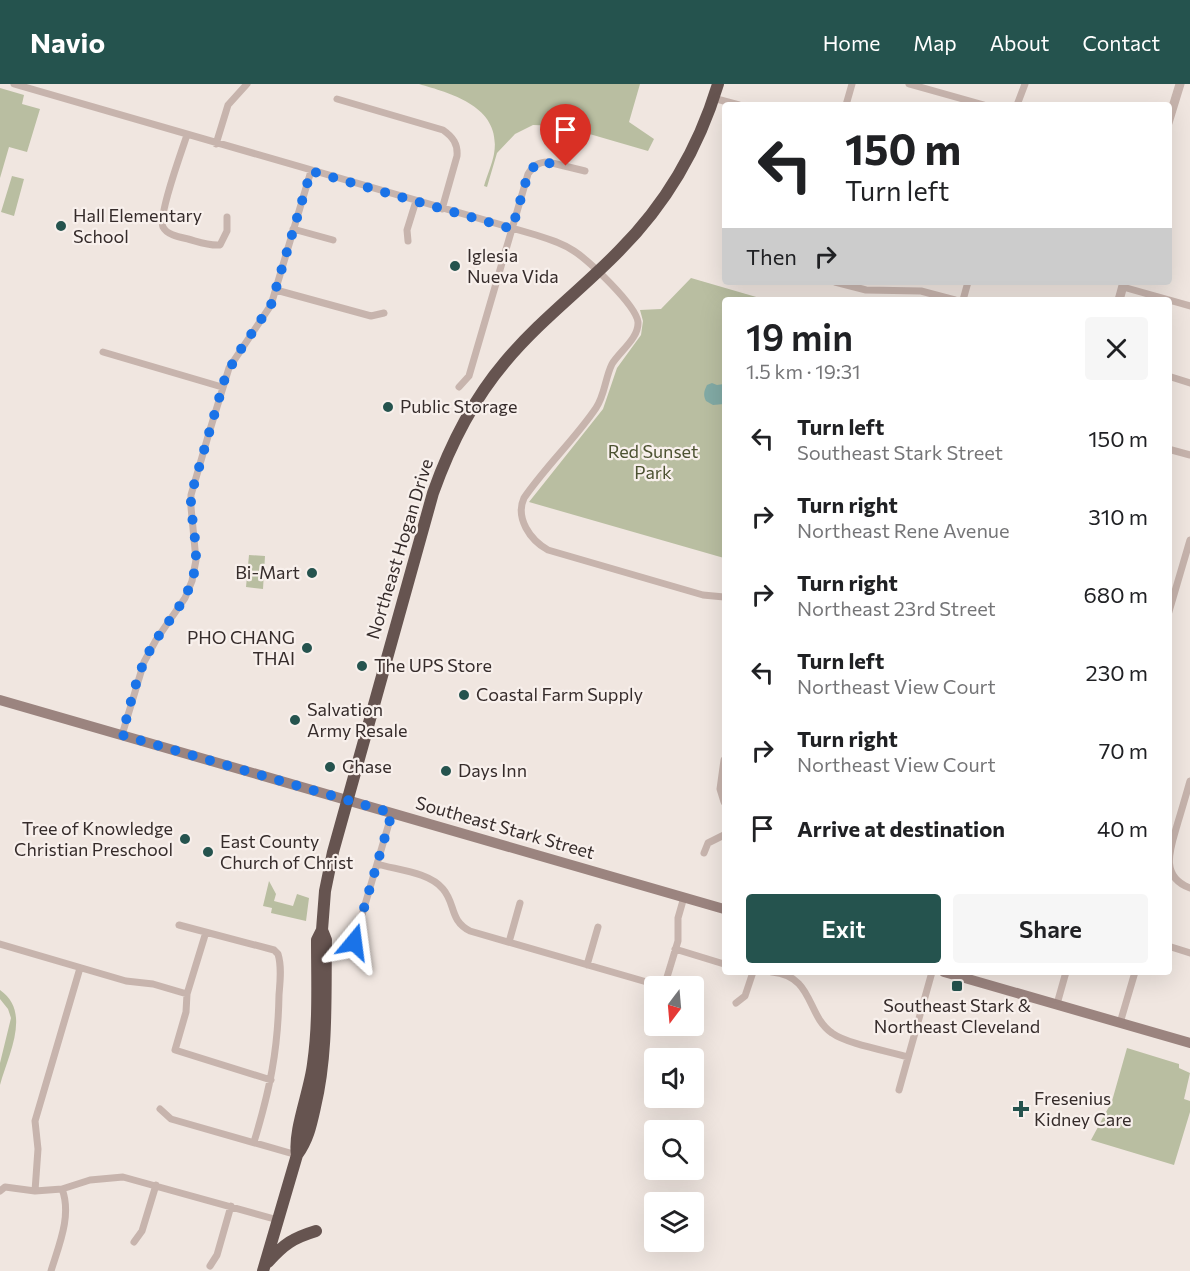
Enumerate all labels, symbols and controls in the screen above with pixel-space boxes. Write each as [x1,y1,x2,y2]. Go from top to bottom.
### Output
text: Navio [30,25,105,59]
text: Home [823,30,880,55]
text: Map [913,30,957,55]
text: About [990,30,1049,55]
text: Contact [1082,30,1160,55]
pin [540,104,591,166]
icon: arrive [549,113,582,146]
text: 150 m [845,122,961,174]
icon: left [746,126,824,204]
text: Turn left [845,174,949,207]
place label: Hall Elementary School [73,204,202,247]
marker: Hall Elementary School [54,219,68,233]
icon: right [809,240,842,273]
text: Then [746,243,797,270]
place label: Iglesia Nueva Vida [467,244,559,287]
marker: Iglesia Nueva Vida [448,259,462,273]
text: 19 min [746,314,853,358]
button: close [1085,317,1148,380]
text: 1.5 km · 19:31 [746,359,861,383]
place label: Public Storage [400,395,517,417]
marker: Public Storage [381,400,395,414]
text: Turn left [797,413,884,440]
icon: left [746,422,779,455]
text: 150 m [1088,425,1148,452]
park label: Red Sunset Park [608,440,698,483]
text: Southeast Stark Street [797,440,1003,464]
street label: Northeast Hogan Drive [361,456,437,642]
text: Turn right [797,491,898,518]
icon: right [746,500,779,533]
text: 310 m [1088,503,1148,530]
text: Northeast Rene Avenue [797,518,1010,542]
place label: Bi-Mart [235,561,300,583]
marker: Bi-Mart [305,566,319,580]
text: Turn right [797,569,898,596]
icon: right [746,578,779,611]
text: 680 m [1084,581,1148,608]
text: Northeast 23rd Street [797,596,996,620]
place label: PHO CHANG THAI [187,626,295,669]
marker: PHO CHANG THAI [300,641,314,655]
text: Turn left [797,647,884,674]
place label: The UPS Store [374,654,492,676]
icon: left [746,656,779,689]
marker: The UPS Store [355,659,369,673]
text: 230 m [1085,659,1148,686]
text: Northeast View Court [797,674,996,698]
place label: Coastal Farm Supply [476,683,643,705]
marker: Coastal Farm Supply [457,688,471,702]
place label: Salvation Army Resale [307,698,408,741]
marker: Salvation Army Resale [288,713,302,727]
text: Turn right [797,725,898,752]
icon: right [746,734,779,767]
text: 70 m [1099,737,1148,764]
text: Northeast View Court [797,752,996,776]
place label: Chase [342,755,392,777]
place label: Days Inn [458,759,527,781]
marker: Chase [323,760,337,774]
marker: Days Inn [439,764,453,778]
street label: Southeast Stark Street [413,791,597,863]
icon: arrive [746,812,779,845]
text: Arrive at destination [797,815,1005,842]
text: 40 m [1097,815,1148,842]
place label: Tree of Knowledge Christian Preschool [14,817,173,860]
place label: East County Church of Christ [220,830,353,873]
marker: Tree of Knowledge Christian Preschool [178,832,192,846]
marker: East County Church of Christ [201,845,215,859]
button: Exit [746,894,941,963]
button: Share [953,894,1148,963]
position arrow [322,910,386,974]
north arrow [644,976,704,1036]
map controls [644,976,704,1252]
marker: Southeast Stark & Northeast Cleveland [950,979,964,993]
place label: Southeast Stark & Northeast Cleveland [874,994,1040,1037]
button: sound [644,1048,704,1108]
place label: Fresenius Kidney Care [1034,1087,1132,1130]
marker: Fresenius Kidney Care [1012,1100,1030,1118]
button: search [644,1120,704,1180]
button: layers [644,1192,704,1252]

